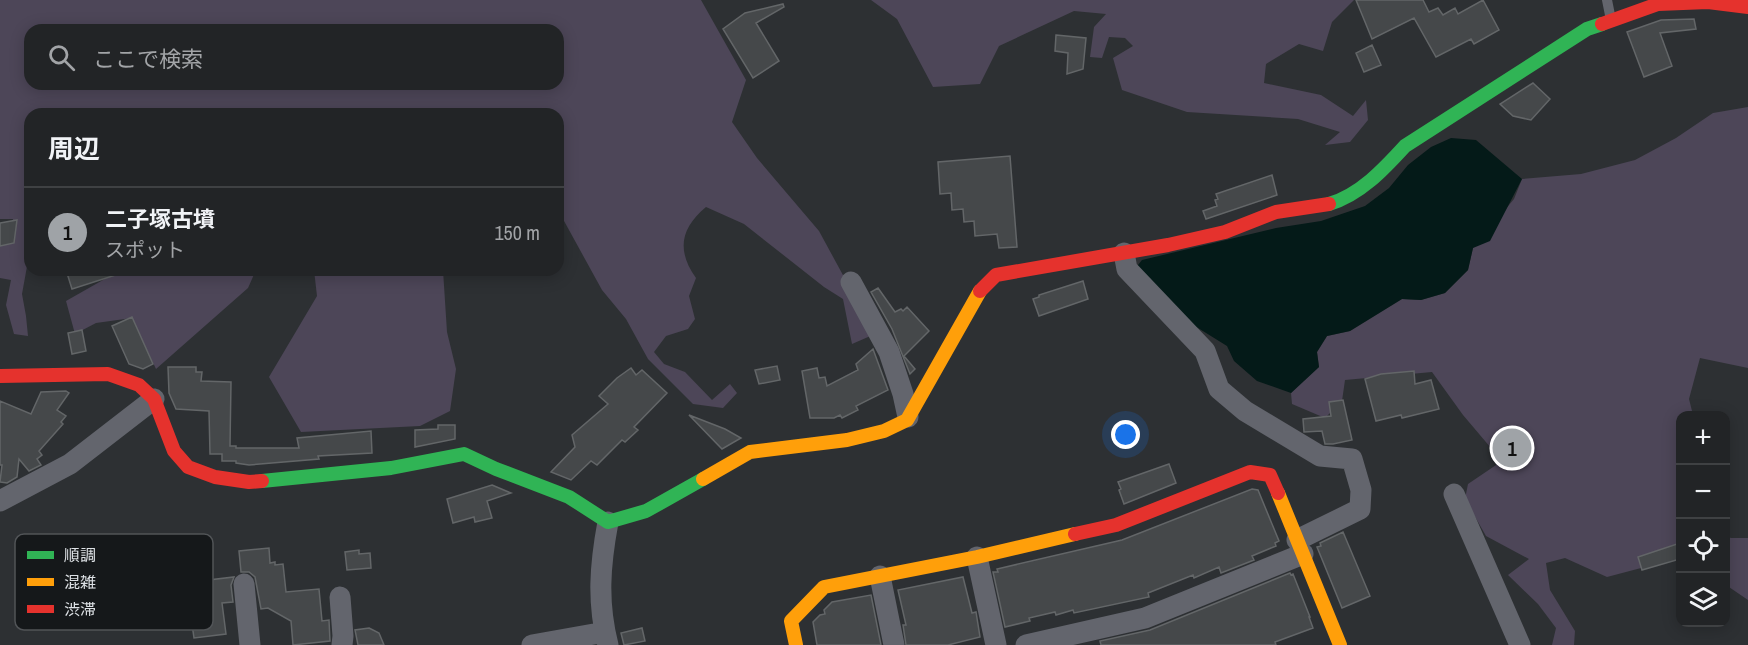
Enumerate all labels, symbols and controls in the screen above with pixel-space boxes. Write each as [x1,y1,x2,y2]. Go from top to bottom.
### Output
search box [24,24,564,90]
icon: search [45,41,78,74]
text: ここで検索 [93,44,203,74]
text: 周辺 [48,131,100,166]
text: 二子塚古墳 [105,204,215,234]
text: 1 [63,219,72,246]
text: 150 m [494,219,540,246]
text: スポット [105,236,185,263]
map controls [1676,411,1730,627]
button: + [1676,411,1730,465]
your location [1111,420,1140,449]
pin: 1 [1492,426,1532,470]
button: − [1676,465,1730,519]
button: locate [1676,519,1730,573]
legend [15,534,213,630]
text: 順調 [64,544,96,566]
text: 混雑 [64,571,96,593]
button: layers [1676,573,1730,627]
text: 渋滞 [64,598,96,620]

